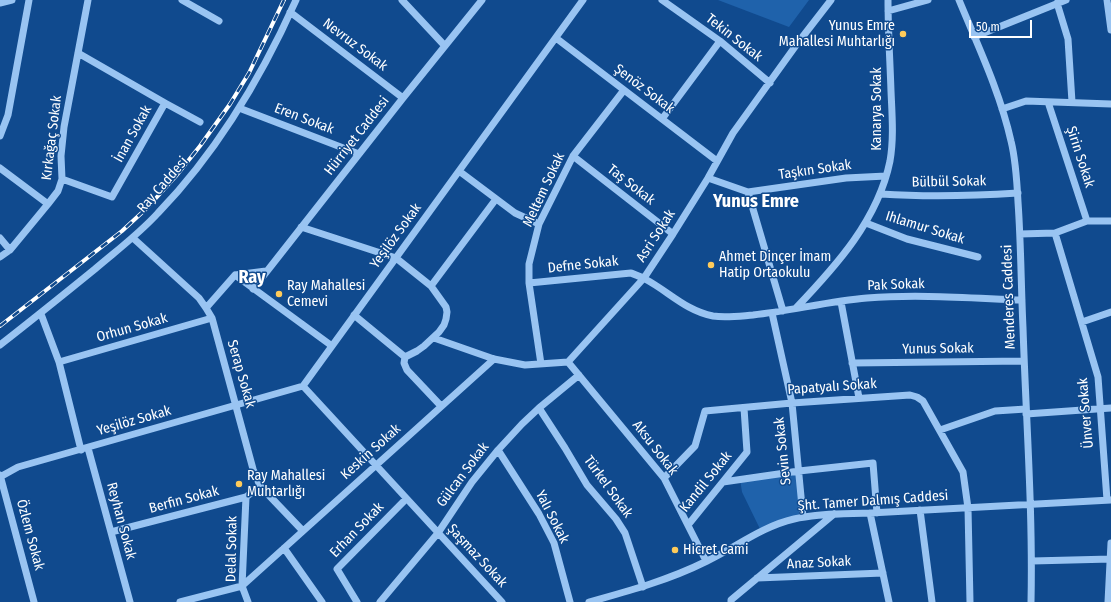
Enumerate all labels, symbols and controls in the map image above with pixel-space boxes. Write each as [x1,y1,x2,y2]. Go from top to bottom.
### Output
street label: Tekin Sokak [702,11,766,65]
scale bar [971,12,1034,38]
street label: Nevruz Sokak [319,15,391,75]
place label: Yunus Emre Mahallesi Muhtarlığı [779,18,895,50]
text: 50 m [976,20,1000,34]
marker: Yunus Emre Mahallesi Muhtarlığı [898,29,908,39]
street label: Şenöz Sokak [610,61,678,117]
street label: Kanarya Sokak [869,67,885,151]
street label: Hürriyet Caddesi [321,93,393,179]
street label: Kırkağaç Sokak [38,95,66,181]
street label: Eren Sokak [272,100,336,138]
street label: İnan Sokak [110,103,156,165]
street label: Şirin Sokak [1062,124,1098,190]
street label: Meltem Sokak [520,150,568,230]
street label: Ray Caddesi [134,153,192,217]
street label: Taşkın Sokak [778,157,852,183]
street label: Taş Sokak [604,161,658,209]
street label: Bülbül Sokak [912,173,986,191]
district label: Yunus Emre [713,191,799,213]
street label: Yeşilöz Sokak [367,200,425,272]
street label: Asri Sokak [633,207,679,265]
street label: Ihlamur Sokak [883,208,967,248]
street label: Menderes Caddesi [999,244,1019,350]
place label: Ahmet Dinçer İmam Hatip Ortaokulu [719,249,831,282]
street label: Defne Sokak [547,253,619,277]
marker: Ahmet Dinçer İmam Hatip Ortaokulu [706,260,716,270]
district label: Ray [238,267,266,289]
street label: Pak Sokak [867,276,925,294]
place label: Ray Mahallesi Cemevi [287,278,365,310]
marker: Ray Mahallesi Cemevi [274,289,284,299]
street label: Orhun Sokak [95,310,169,346]
street label: Serap Sokak [223,338,259,410]
street label: Yunus Sokak [902,340,974,358]
street label: Papatyalı Sokak [787,376,877,398]
street label: Ünver Sokak [1075,377,1097,449]
street label: Yeşilöz Sokak [95,402,173,440]
street label: Sevin Sokak [771,416,795,486]
street label: Aksu Sokak [629,417,681,479]
street label: Keskin Sokak [338,421,404,483]
street label: Gülcan Sokak [433,439,493,511]
street label: Kandil Sokak [676,448,736,516]
street label: Türkel Sokak [580,453,636,521]
place label: Ray Mahallesi Muhtarlığı [247,468,325,500]
marker: Ray Mahallesi Muhtarlığı [234,479,244,489]
street label: Reyhan Sokak [103,480,139,562]
street label: Berfin Sokak [147,483,221,517]
street label: Şht. Tamer Dalmış Caddesi [797,487,949,515]
street label: Yalı Sokak [532,488,572,546]
street label: Özlem Sokak [12,498,48,572]
street label: Erhan Sokak [327,499,387,561]
street label: Delal Sokak [223,516,241,582]
street label: Şaşmaz Sokak [444,521,510,591]
place label: Hicret Cami [683,542,748,558]
marker: Hicret Cami [670,545,680,555]
street label: Anaz Sokak [786,553,852,573]

